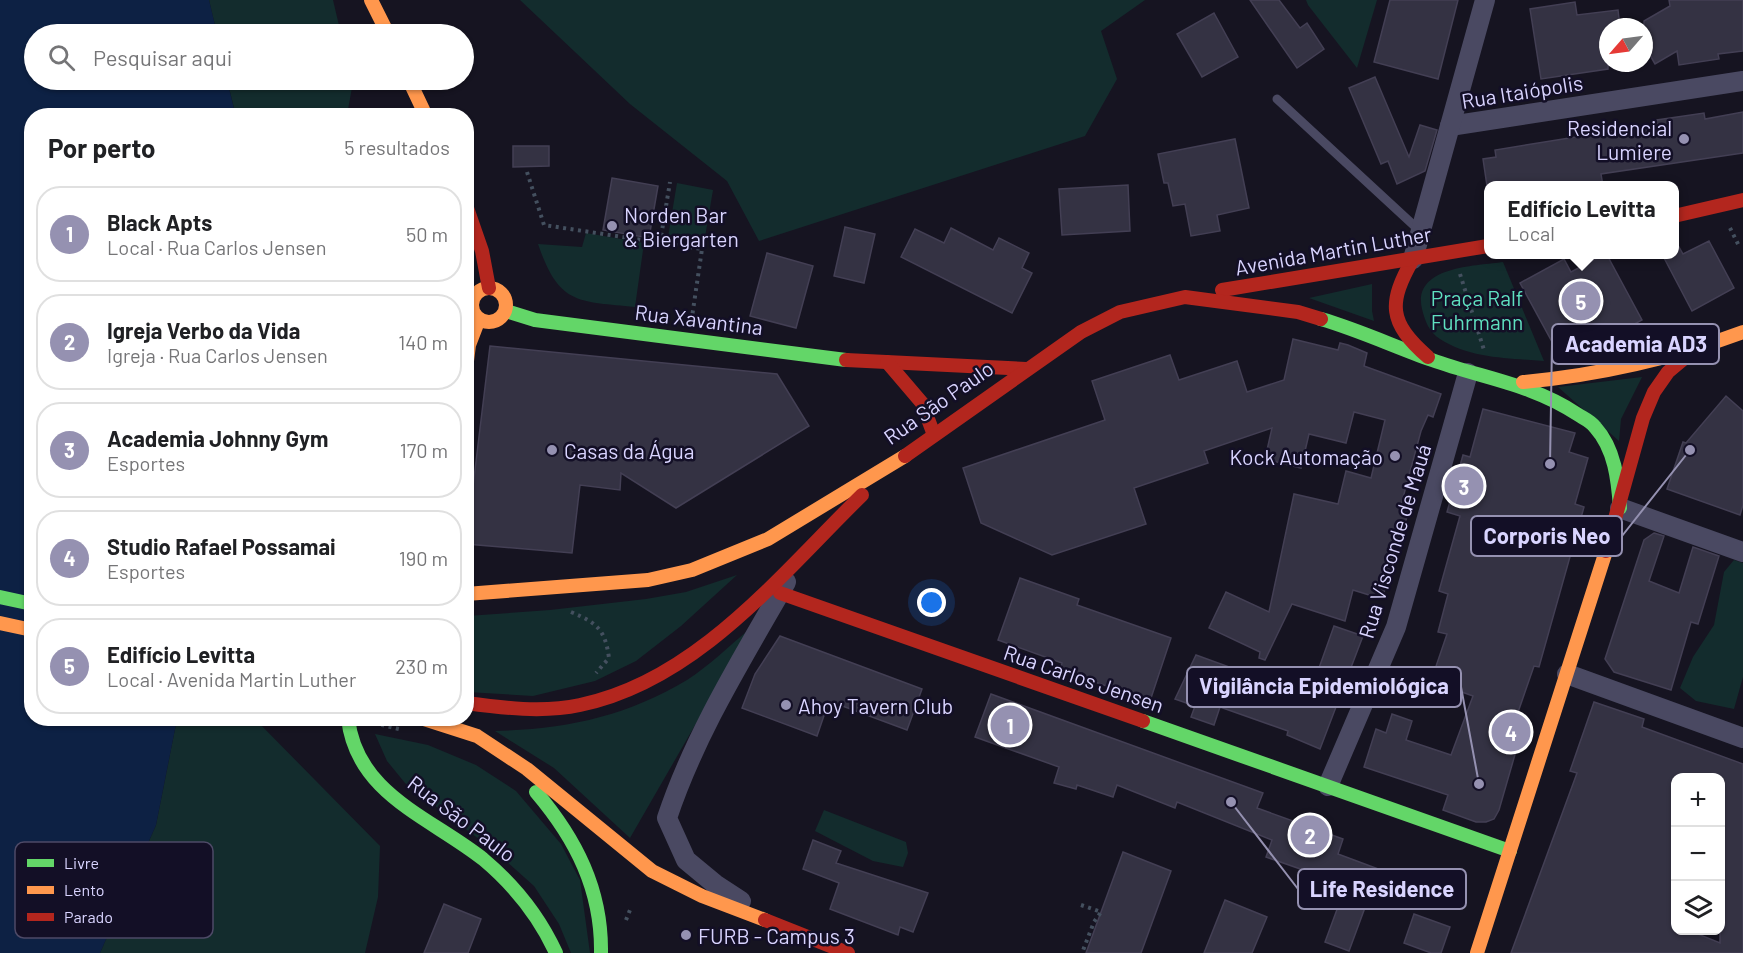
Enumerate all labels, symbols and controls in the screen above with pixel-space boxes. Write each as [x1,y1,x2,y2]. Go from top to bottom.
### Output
north arrow [1599,18,1653,72]
search box [24,24,474,90]
icon: search [45,41,78,74]
text: Pesquisar aqui [93,44,232,70]
street label: Rua Itaiópolis [1459,69,1585,113]
place label: Residencial Lumiere [1567,115,1672,164]
text: Por perto [48,132,156,163]
marker: Residencial Lumiere [1677,132,1691,146]
text: 5 resultados [344,135,450,159]
popup [1484,181,1679,259]
text: Edifício Levitta [1507,195,1656,221]
place label: Norden Bar & Biergarten [624,202,739,251]
text: Black Apts [107,209,212,235]
marker: Norden Bar & Biergarten [605,219,619,233]
street label: Avenida Martin Luther [1233,220,1434,280]
text: Local [1507,221,1555,245]
text: 1 [66,222,73,246]
text: 50 m [406,222,448,246]
text: Local · Rua Carlos Jensen [107,235,327,259]
pin: 5 [1562,278,1600,324]
park label: Praça Ralf Fuhrmann [1431,285,1523,334]
street label: Rua Xavantina [634,299,764,339]
text: Igreja Verbo da Vida [107,317,300,343]
callout: Academia AD3 [1552,324,1719,364]
text: 2 [64,330,75,354]
text: 140 m [398,330,448,354]
text: Academia AD3 [1565,330,1707,356]
text: Igreja · Rua Carlos Jensen [107,343,328,367]
street label: Rua São Paulo [878,355,998,449]
text: Academia Johnny Gym [107,425,328,451]
text: 3 [64,438,75,462]
text: 170 m [400,438,448,462]
place label: Casas da Água [564,438,694,463]
street label: Rua Visconde de Mauá [1353,441,1435,641]
marker: Casas da Água [545,443,559,457]
place label: Kock Automação [1230,444,1383,469]
marker: Kock Automação [1388,449,1402,463]
text: Esportes [107,451,185,475]
pin: 3 [1444,464,1484,508]
callout: Corporis Neo [1471,516,1622,556]
text: Corporis Neo [1483,522,1611,548]
text: Studio Rafael Possamai [107,533,336,559]
text: 4 [63,546,76,570]
text: 190 m [399,546,448,570]
text: Esportes [107,559,185,583]
your location [917,588,946,617]
street label: Rua Carlos Jensen [1001,639,1167,717]
text: Edifício Levitta [107,641,255,667]
text: 5 [64,654,75,678]
text: 230 m [395,654,448,678]
text: Local · Avenida Martin Luther [107,667,356,691]
callout: Vigilância Epidemiológica [1187,667,1461,707]
text: Vigilância Epidemiológica [1199,672,1449,698]
place label: Ahoy Tavern Club [798,693,953,718]
marker: Ahoy Tavern Club [779,698,793,712]
pin: 1 [990,702,1030,748]
pin: 4 [1492,710,1530,754]
street label: Rua São Paulo [403,769,521,867]
map controls [1671,773,1725,935]
button: + [1671,773,1725,827]
pin: 2 [1290,812,1330,858]
button: − [1671,827,1725,881]
legend [15,842,213,938]
text: Livre [64,853,99,872]
callout: Life Residence [1298,869,1466,909]
text: Life Residence [1310,875,1454,901]
text: Lento [64,880,105,899]
button: layers [1671,881,1725,935]
text: Parado [64,907,113,926]
place label: FURB - Campus 3 [698,923,855,948]
marker: FURB - Campus 3 [679,928,693,942]

